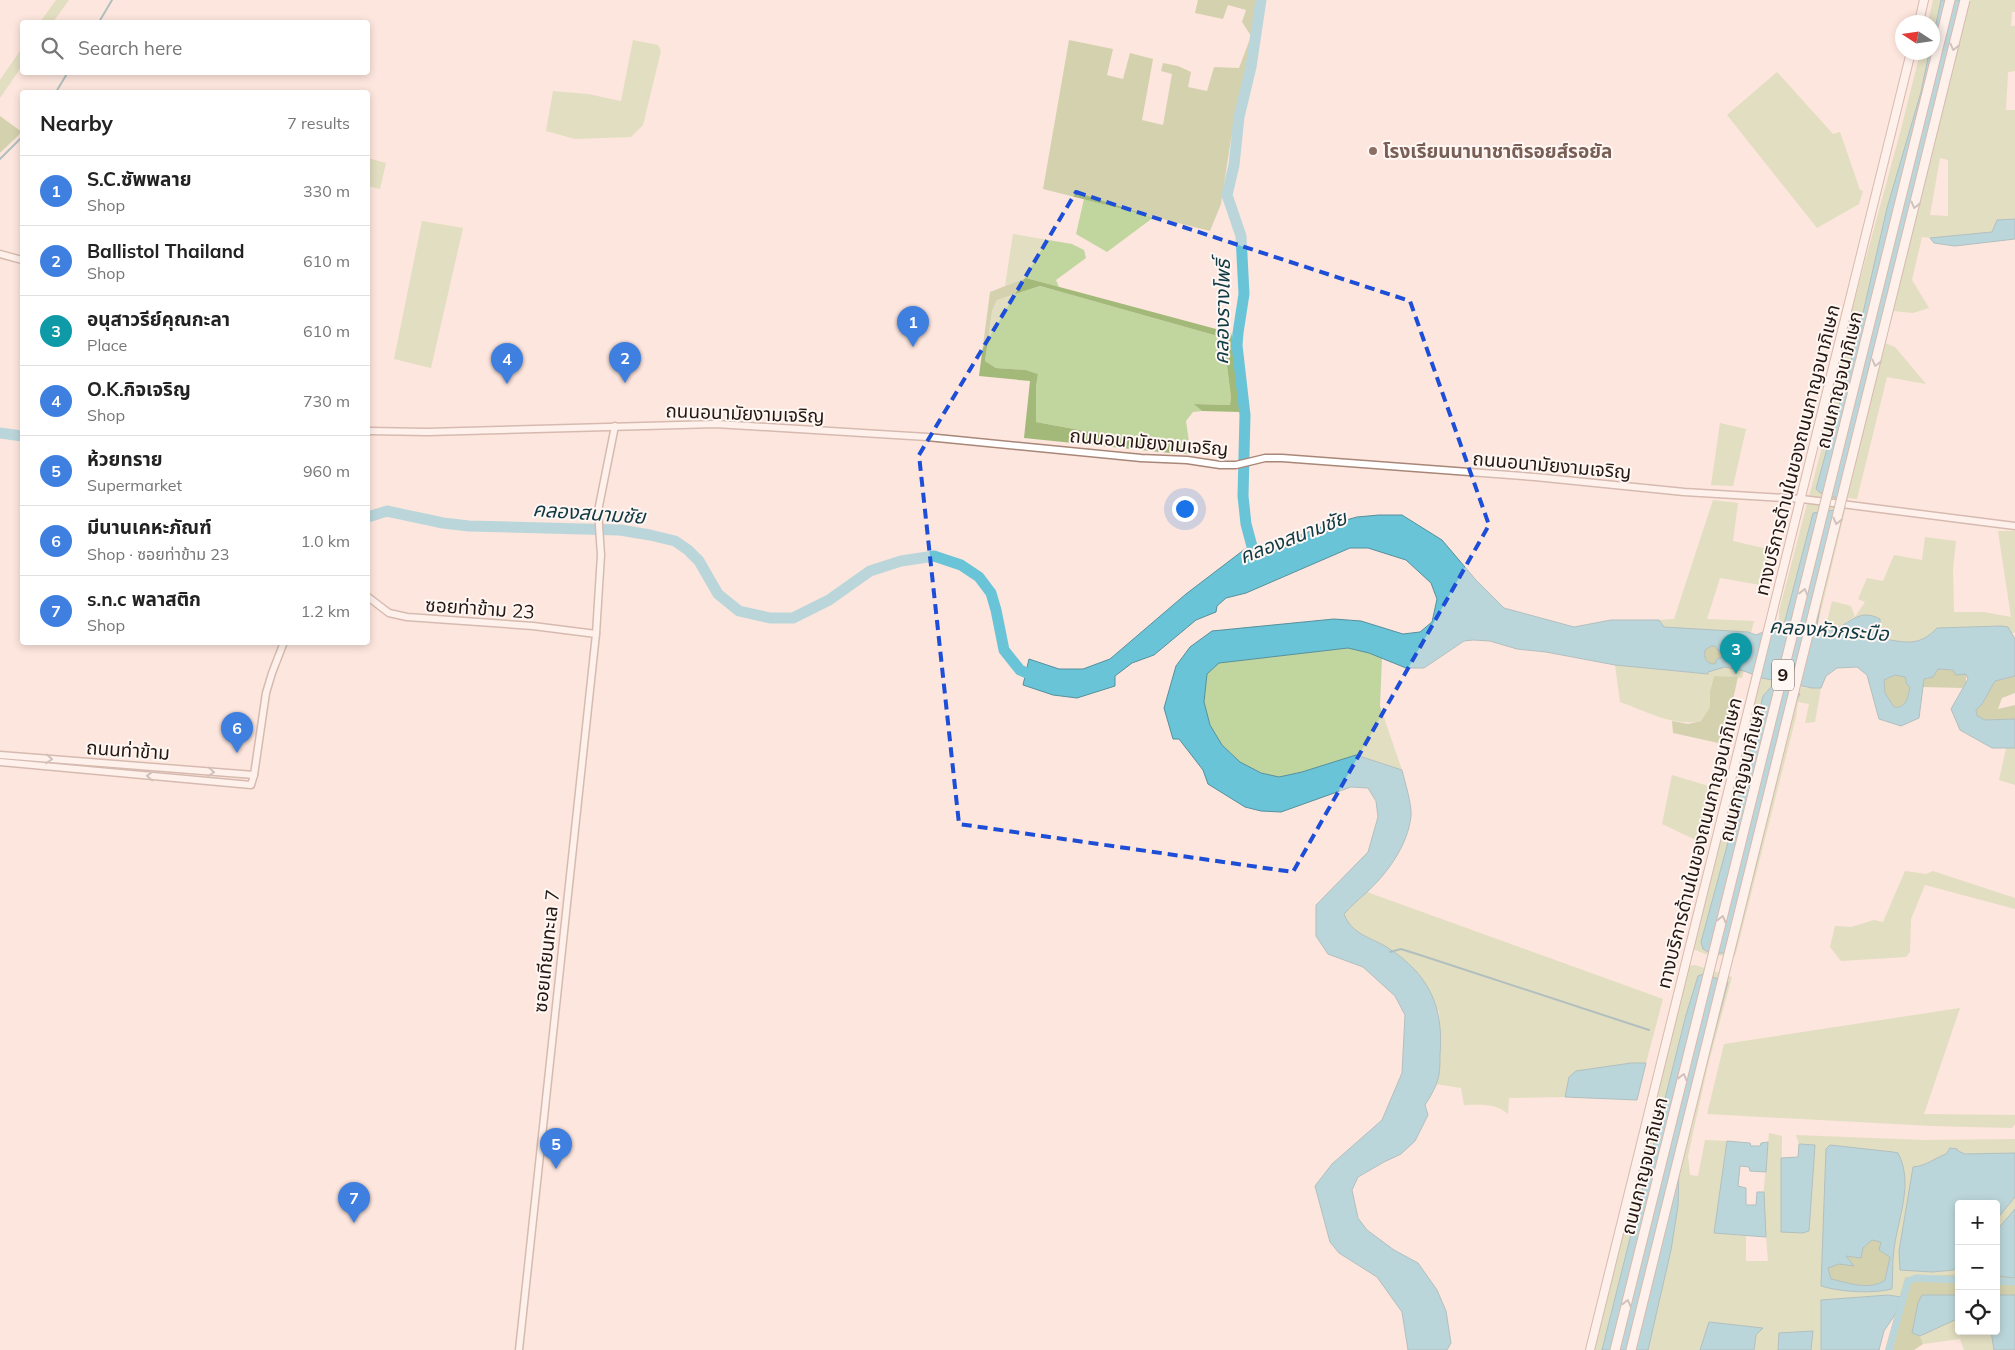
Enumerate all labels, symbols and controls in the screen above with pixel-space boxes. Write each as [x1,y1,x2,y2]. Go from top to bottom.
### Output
north arrow [1895,15,1940,60]
search box [20,20,370,75]
icon: search [38,34,66,62]
text: Search here [78,36,182,60]
one-way arrow [1949,43,1960,52]
text: Nearby [40,110,113,136]
text: 7 results [287,113,350,133]
place label: โรงเรียนนานาชาติรอยส์รอยัล [1383,139,1612,163]
marker: โรงเรียนนานาชาติรอยส์รอยัล [1367,145,1379,157]
text: S.C.ซัพพลาย [87,167,192,191]
text: 1 [51,181,61,201]
text: 330 m [303,181,350,201]
text: Shop [87,195,125,215]
one-way arrow [1910,201,1921,210]
text: Ballistol Thailand [87,239,245,263]
text: 2 [51,251,61,271]
text: 610 m [303,251,350,271]
water label: คลองรางโพธิ์ [1208,254,1235,365]
text: Shop [87,263,125,283]
street label: ทางบริการด้านในของถนนกาญจนาภิเษก [1749,302,1845,598]
pin: 1 [897,306,929,347]
text: อนุสาวรีย์คุณกะลา [87,307,230,331]
street label: ถนนกาญจนาภิเษก [1810,309,1868,451]
text: 3 [51,321,61,341]
text: 610 m [303,321,350,341]
text: Place [87,335,127,355]
pin: 2 [609,342,641,383]
pin: 4 [491,343,523,384]
one-way arrow [1871,358,1882,367]
text: O.K.กิจเจริญ [87,377,191,401]
text: 4 [51,391,61,411]
text: 730 m [303,391,350,411]
street label: ถนนอนามัยงามเจริญ [665,398,825,428]
text: Shop [87,405,125,425]
street label: ถนนอนามัยงามเจริญ [1069,423,1229,461]
street label: ถนนอนามัยงามเจริญ [1472,446,1632,484]
text: ห้วยทราย [87,447,163,471]
text: 5 [51,461,61,481]
text: 960 m [303,461,350,481]
text: Supermarket [87,475,182,495]
water label: คลองสนามชัย [532,496,648,529]
your location [1172,496,1198,522]
water label: คลองสนามชัย [1236,504,1352,568]
text: มีนานเคหะภัณฑ์ [87,515,212,539]
one-way arrow [1832,516,1843,525]
text: 6 [51,531,61,551]
text: 1.0 km [301,531,350,551]
text: Shop · ซอยท่าข้าม 23 [87,544,229,564]
text: s.n.c พลาสติก [87,587,201,611]
one-way arrow [1798,588,1808,596]
street label: ซอยท่าข้าม 23 [425,592,535,624]
text: 7 [51,601,61,621]
text: 1.2 km [301,601,350,621]
water label: คลองหัวกระบือ [1769,613,1891,646]
text: Shop [87,615,125,635]
pin: 3 [1720,633,1752,674]
road number: 9 [1772,660,1794,690]
street label: ทางบริการด้านในของถนนกาญจนาภิเษก [1651,695,1747,991]
street label: ถนนกาญจนาภิเษก [1713,702,1771,844]
pin: 6 [221,712,253,753]
street label: ถนนท่าข้าม [85,735,171,765]
one-way arrow [45,753,53,764]
one-way arrow [207,766,215,777]
one-way arrow [146,771,154,781]
street label: ซอยเทียนทะเล 7 [528,888,564,1014]
one-way arrow [1716,915,1727,924]
one-way arrow [1677,1073,1688,1082]
street label: ถนนกาญจนาภิเษก [1615,1095,1673,1237]
pin: 5 [540,1128,572,1169]
pin: 7 [338,1182,370,1223]
map controls [1955,1200,2000,1335]
button: + [1955,1200,2000,1245]
button: − [1955,1245,2000,1290]
button: locate [1955,1290,2000,1335]
one-way arrow [1621,1298,1632,1307]

